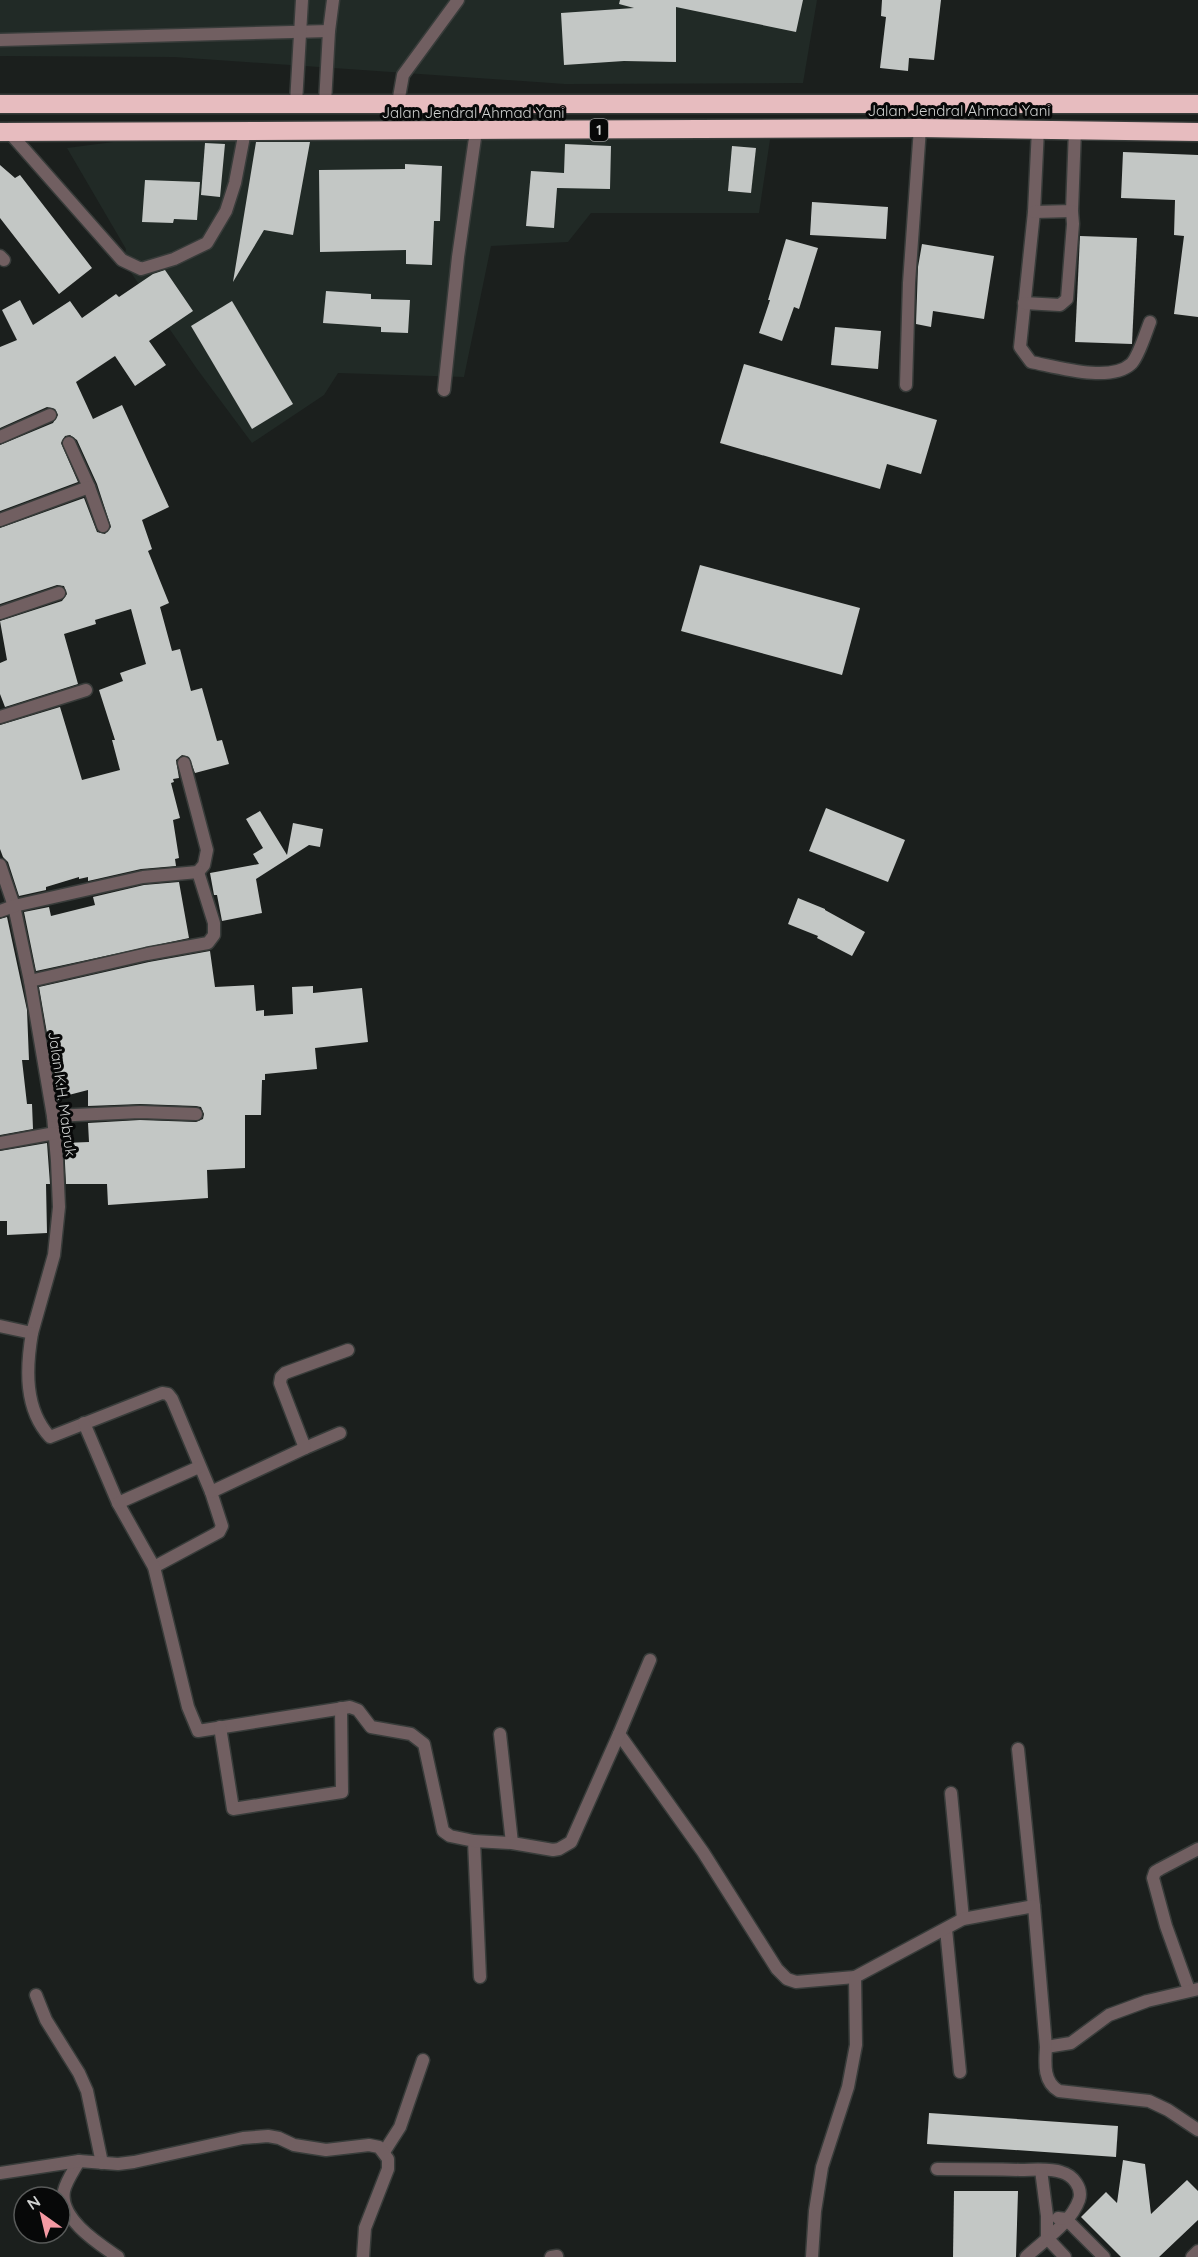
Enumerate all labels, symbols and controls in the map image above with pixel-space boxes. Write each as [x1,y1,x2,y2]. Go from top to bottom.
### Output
street label: Jalan Jendral Ahmad Yani [867,101,1051,120]
street label: Jalan Jendral Ahmad Yani [381,103,565,122]
road number: 1 [590,119,608,141]
street label: Jalan K.H. Mabruk [44,1030,81,1158]
north arrow [12,2185,72,2245]
text: N [23,2191,44,2214]

